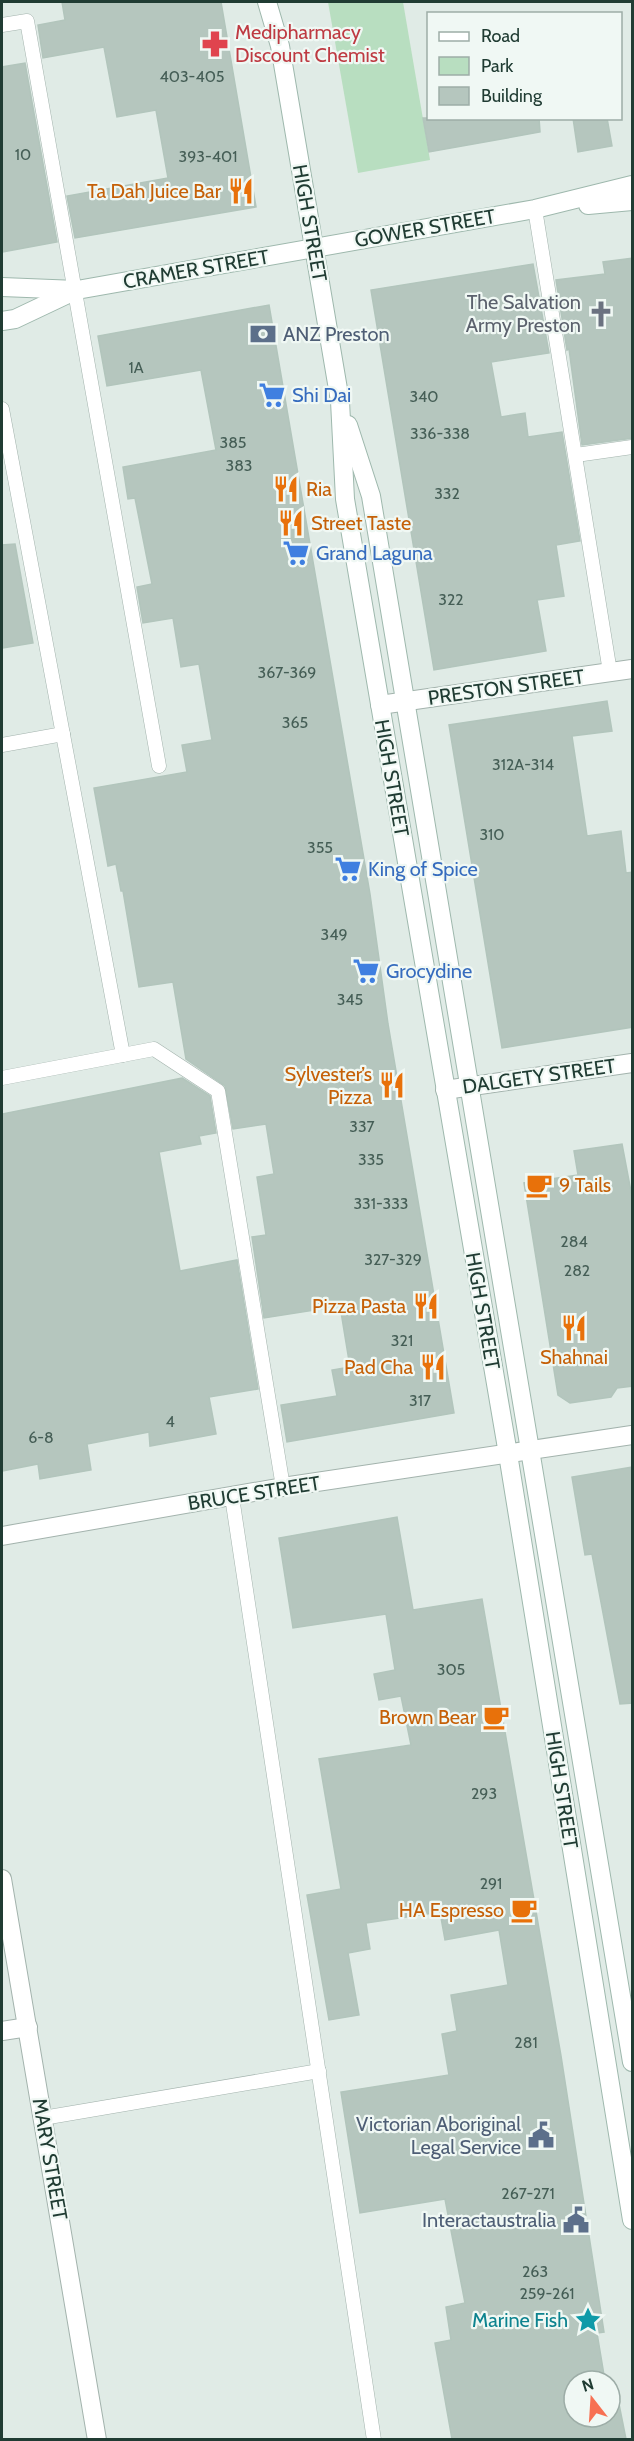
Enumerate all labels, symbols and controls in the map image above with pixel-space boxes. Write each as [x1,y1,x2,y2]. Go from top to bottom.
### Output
legend [427,12,622,120]
place label: Medipharmacy Discount Chemist [235,20,385,67]
text: Road [481,25,520,47]
pharmacy icon: Medipharmacy Discount Chemist [200,29,230,59]
text: Park [481,55,514,77]
house number: 403-405 [160,67,224,86]
text: Building [481,85,543,107]
house number: 10 [15,145,31,164]
house number: 393-401 [179,147,237,166]
street label: HIGH STREET [288,163,332,284]
restaurant icon: Ta Dah Juice Bar [226,176,256,206]
place label: Ta Dah Juice Bar [87,179,222,203]
street label: GOWER STREET [353,204,498,252]
street label: CRAMER STREET [121,244,271,294]
place label: The Salvation Army Preston [466,290,581,337]
church icon: The Salvation Army Preston [586,299,616,329]
bank icon: ANZ Preston [248,319,278,349]
place label: ANZ Preston [283,322,390,346]
house number: 1A [128,358,144,377]
supermarket icon: Shi Dai [257,380,287,410]
place label: Shi Dai [292,383,351,407]
house number: 340 [409,387,439,406]
house number: 336-338 [410,424,470,443]
house number: 385 [219,433,247,452]
house number: 383 [225,456,253,475]
restaurant icon: Ria [271,474,301,504]
place label: Ria [306,477,332,501]
house number: 332 [434,484,460,503]
restaurant icon: Street Taste [276,508,306,538]
place label: Street Taste [311,511,411,535]
supermarket icon: Grand Laguna [281,538,311,568]
place label: Grand Laguna [316,541,433,565]
house number: 322 [438,590,464,609]
house number: 367-369 [258,663,316,682]
street label: PRESTON STREET [426,664,586,710]
house number: 365 [282,713,308,732]
street label: HIGH STREET [370,718,414,839]
house number: 312A-314 [492,755,554,774]
house number: 310 [479,825,505,844]
house number: 355 [307,838,333,857]
supermarket icon: King of Spice [333,854,363,884]
place label: King of Spice [368,857,478,881]
house number: 349 [321,925,348,944]
supermarket icon: Grocydine [351,956,381,986]
place label: Grocydine [386,959,472,983]
house number: 345 [337,990,363,1009]
street label: DALGETY STREET [461,1053,617,1099]
place label: Sylvester’s Pizza [285,1062,372,1109]
restaurant icon: Sylvester’s Pizza [377,1070,407,1100]
house number: 337 [349,1117,375,1136]
house number: 335 [358,1150,384,1169]
cafe icon: 9 Tails [524,1170,554,1200]
place label: 9 Tails [559,1173,611,1197]
house number: 331-333 [353,1194,409,1213]
house number: 284 [560,1232,588,1251]
house number: 327-329 [364,1250,422,1269]
street label: HIGH STREET [461,1251,505,1372]
house number: 282 [564,1261,590,1280]
restaurant icon: Pizza Pasta [411,1291,441,1321]
place label: Pizza Pasta [312,1294,406,1318]
restaurant icon: Shahnai [559,1313,589,1343]
house number: 321 [391,1331,413,1350]
place label: Shahnai [540,1345,608,1369]
restaurant icon: Pad Cha [418,1352,448,1382]
place label: Pad Cha [344,1355,413,1379]
house number: 317 [409,1391,431,1410]
house number: 4 [165,1412,175,1431]
house number: 6-8 [28,1428,54,1447]
street label: BRUCE STREET [186,1471,322,1515]
house number: 305 [437,1660,465,1679]
cafe icon: Brown Bear [481,1702,511,1732]
place label: Brown Bear [379,1705,477,1729]
street label: HIGH STREET [541,1730,583,1851]
house number: 293 [471,1784,497,1803]
house number: 291 [480,1874,502,1893]
cafe icon: HA Espresso [509,1895,539,1925]
place label: HA Espresso [399,1898,504,1922]
house number: 281 [514,2033,538,2052]
street label: MARY STREET [27,2096,73,2222]
place label: Victorian Aboriginal Legal Service [356,2112,521,2159]
public building icon: Victorian Aboriginal Legal Service [526,2120,556,2150]
house number: 267-271 [501,2184,555,2203]
public building icon: Interactaustralia [561,2205,591,2235]
place label: Interactaustralia [422,2208,556,2232]
house number: 263 [522,2262,548,2281]
house number: 259-261 [519,2284,575,2303]
place icon: Marine Fish [573,2305,603,2335]
place label: Marine Fish [472,2308,568,2332]
north arrow [562,2369,622,2429]
text: N [580,2374,596,2396]

